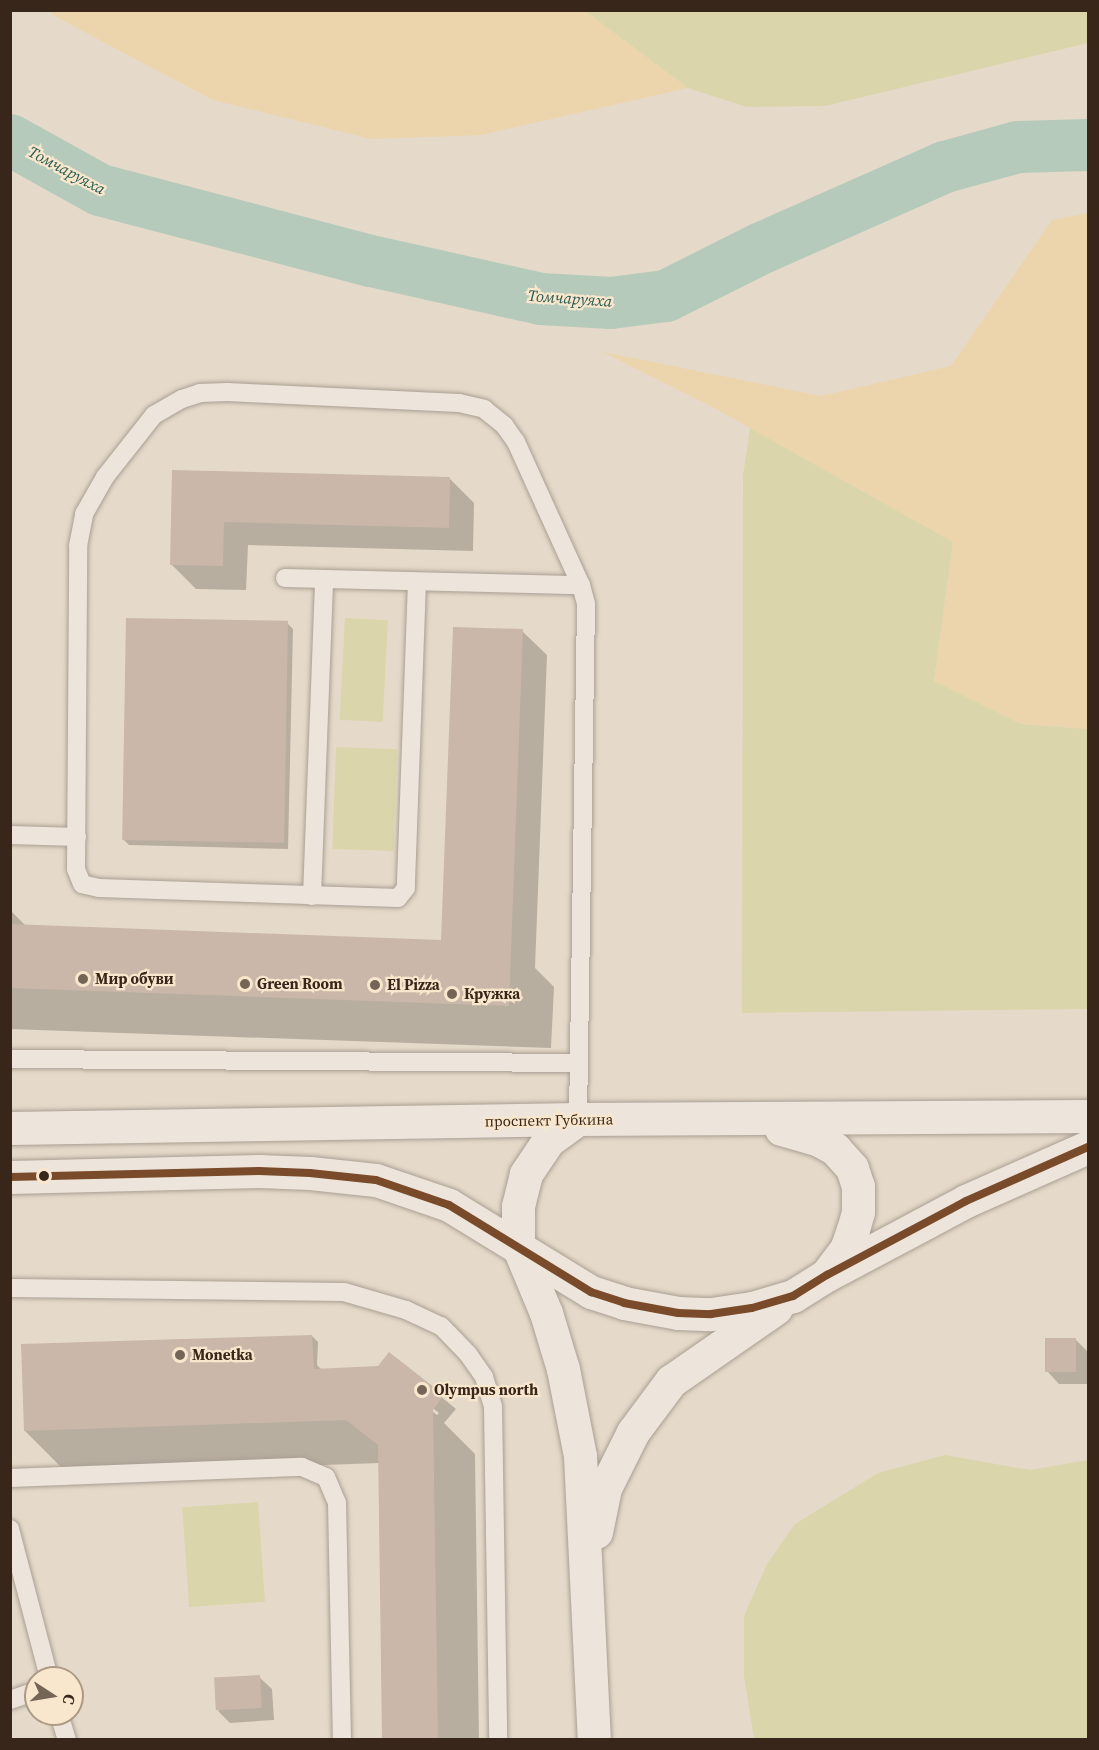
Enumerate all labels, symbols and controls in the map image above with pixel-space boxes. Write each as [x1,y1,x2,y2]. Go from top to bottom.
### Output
water label: Томчаруяха [25,142,109,198]
water label: Томчаруяха [527,285,613,311]
place label: Мир обуви [95,970,173,988]
marker: Мир обуви [76,972,90,986]
place label: Green Room [257,975,343,993]
place label: El Pizza [387,976,440,994]
marker: Green Room [238,977,252,991]
marker: El Pizza [368,978,382,992]
place label: Кружка [464,985,520,1003]
marker: Кружка [445,987,459,1001]
street label: проспект Губкина [485,1110,613,1130]
unlabelled marker [38,1170,50,1182]
place label: Monetka [192,1346,253,1364]
marker: Monetka [173,1348,187,1362]
place label: Olympus north [434,1381,538,1399]
marker: Olympus north [415,1383,429,1397]
north arrow [24,1666,84,1726]
text: С [58,1692,81,1706]

